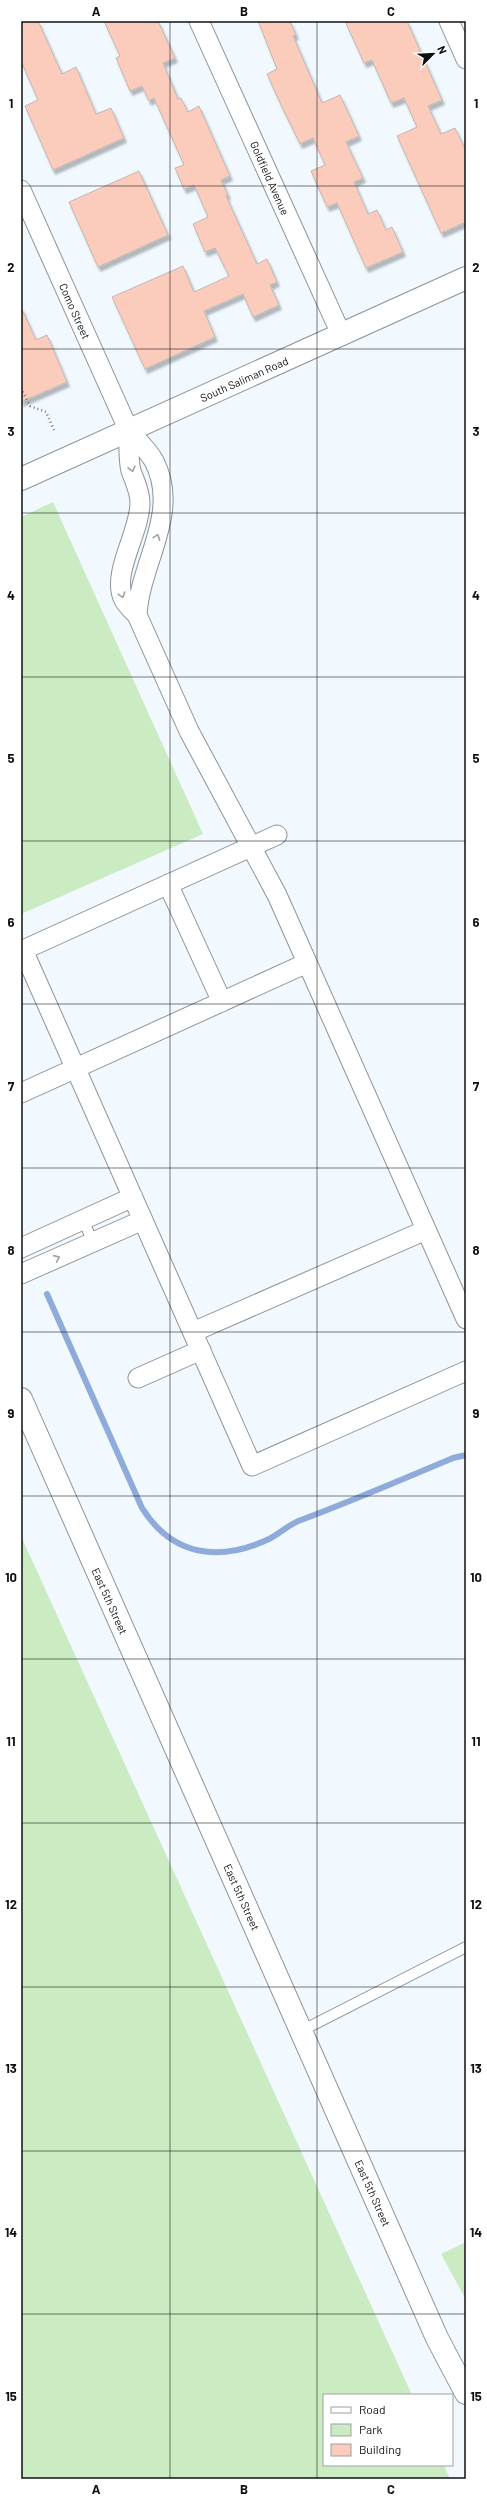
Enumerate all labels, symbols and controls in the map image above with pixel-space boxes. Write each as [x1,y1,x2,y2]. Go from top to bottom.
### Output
text: A [92,3,101,19]
text: B [240,3,248,19]
text: C [387,3,395,19]
north arrow [413,34,453,74]
text: N [435,44,450,56]
text: 1 [9,95,13,111]
text: 1 [474,95,478,111]
street label: Goldfield Avenue [248,139,292,217]
text: 2 [7,259,15,275]
text: 2 [472,259,480,275]
street label: Como Street [57,281,93,341]
street label: South Saliman Road [198,354,290,404]
text: 3 [7,423,15,439]
text: 3 [472,423,480,439]
one-way arrow [128,466,136,473]
one-way arrow [152,533,161,540]
text: 4 [7,587,15,603]
text: 4 [472,587,480,603]
one-way arrow [117,591,126,598]
text: 5 [7,750,15,766]
text: 5 [472,750,480,766]
text: 6 [8,914,15,930]
text: 6 [473,914,480,930]
text: 7 [8,1078,15,1094]
text: 7 [473,1078,480,1094]
text: 8 [7,1242,15,1258]
text: 8 [472,1242,480,1258]
one-way arrow [52,1255,60,1263]
text: 9 [8,1405,15,1421]
text: 9 [473,1405,480,1421]
street label: East 5th Street [90,1566,130,1636]
text: 10 [5,1569,17,1585]
text: 10 [470,1569,482,1585]
text: 11 [6,1733,16,1749]
text: 11 [471,1733,481,1749]
street label: East 5th Street [222,1862,262,1932]
text: 12 [5,1896,17,1912]
text: 12 [470,1896,482,1912]
text: 13 [5,2060,17,2076]
text: 13 [470,2060,482,2076]
street label: East 5th Street [353,2158,393,2228]
text: 14 [5,2224,17,2240]
text: 14 [470,2224,482,2240]
text: 15 [5,2388,17,2404]
text: 15 [470,2388,482,2404]
legend [323,2394,453,2466]
text: Road [359,2402,386,2416]
text: Park [359,2422,383,2436]
text: Building [359,2442,401,2456]
text: A [92,2481,101,2497]
text: B [240,2481,248,2497]
text: C [387,2481,395,2497]

